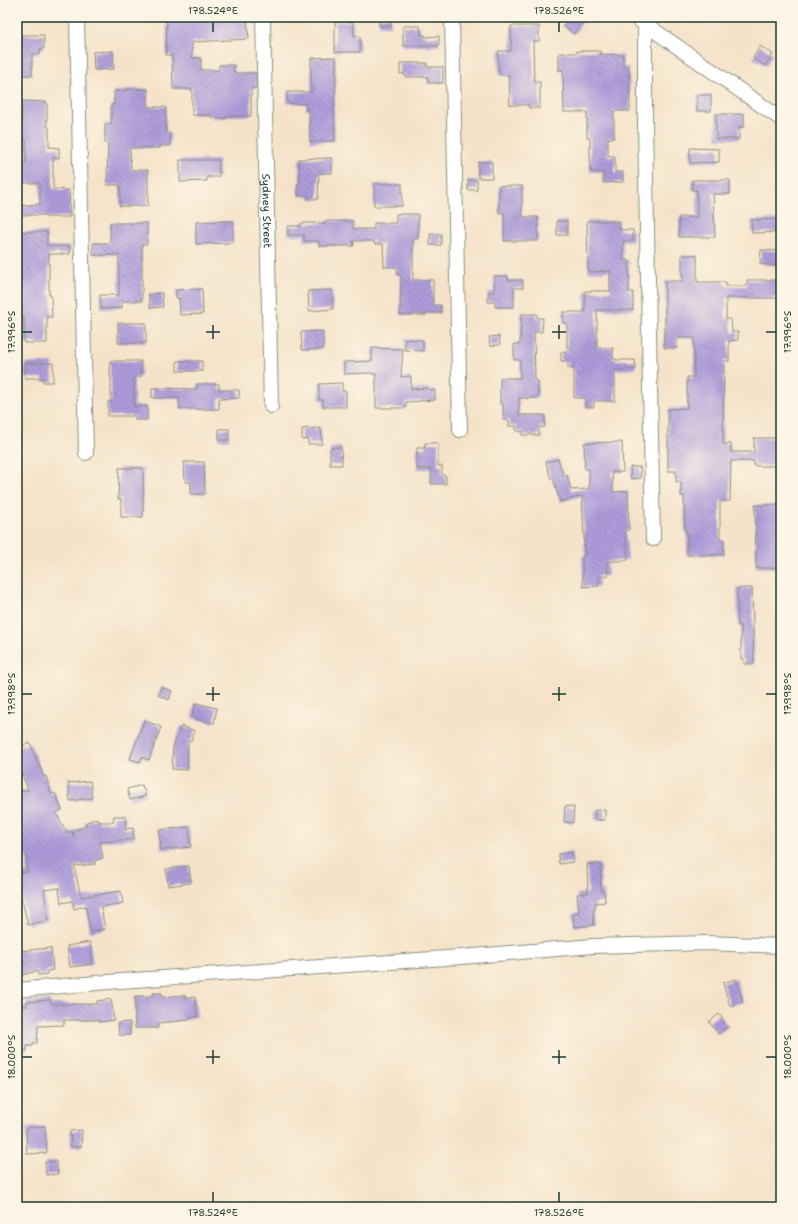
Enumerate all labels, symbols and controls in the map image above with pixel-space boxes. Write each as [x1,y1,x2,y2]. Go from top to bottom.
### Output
text: 178.524°E [188,4,238,17]
text: 178.526°E [534,4,584,17]
street label: Sydney Street [259,174,275,248]
text: 17.996°S [5,310,18,353]
text: 17.996°S [781,310,794,353]
text: 17.998°S [5,672,18,715]
text: 17.998°S [781,672,794,715]
text: 18.000°S [5,1034,18,1079]
text: 18.000°S [781,1034,794,1079]
text: 178.524°E [188,1206,238,1219]
text: 178.526°E [534,1206,584,1219]

